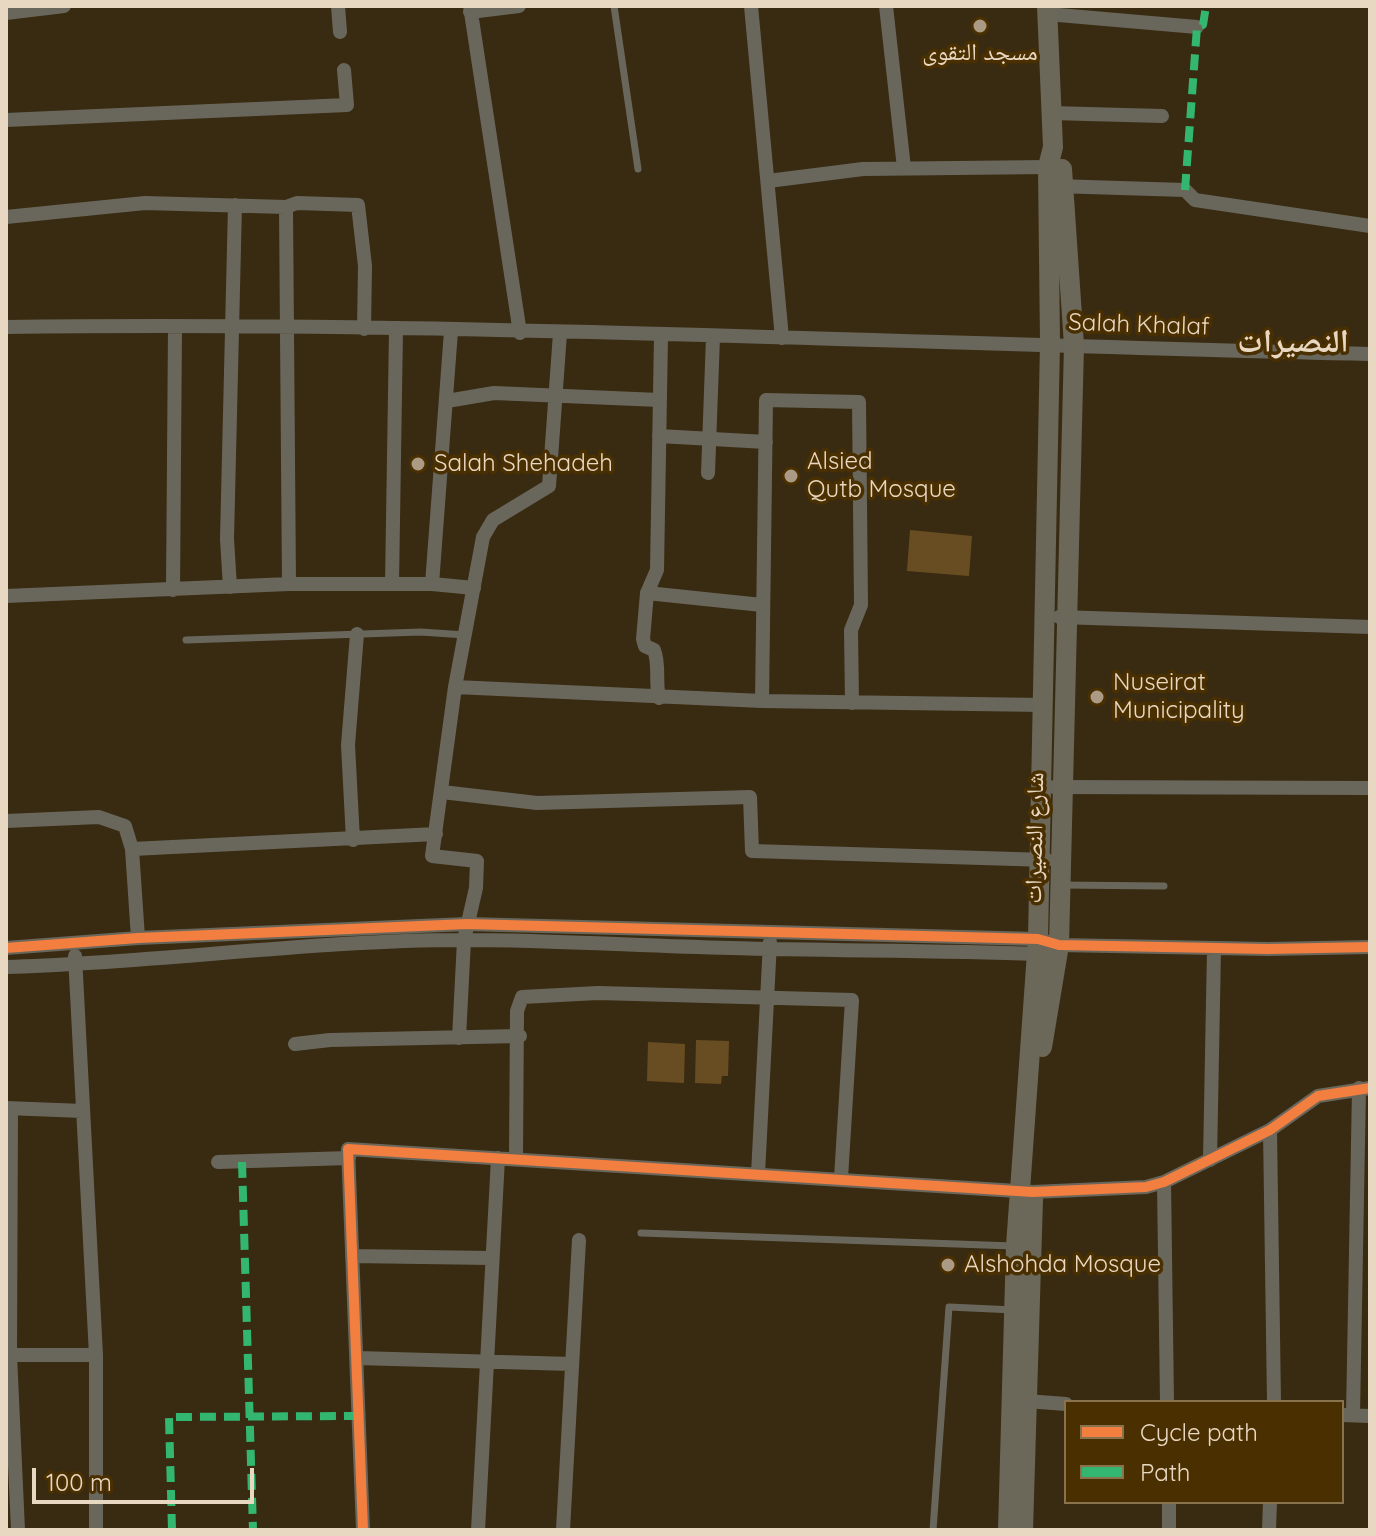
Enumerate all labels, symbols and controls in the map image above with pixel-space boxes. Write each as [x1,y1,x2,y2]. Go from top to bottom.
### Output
marker: مسجد التقوى [971,17,989,35]
place label: مسجد التقوى [922,39,1038,67]
street label: Salah Khalaf [1068,308,1210,342]
district label: النصيرات [1237,323,1349,361]
place label: Alsied Qutb Mosque [807,448,956,504]
place label: Salah Shehadeh [434,450,613,478]
marker: Salah Shehadeh [409,455,427,473]
marker: Alsied Qutb Mosque [782,467,800,485]
place label: Nuseirat Municipality [1113,669,1245,725]
marker: Nuseirat Municipality [1088,688,1106,706]
street label: شارع النصيرات [1019,772,1051,904]
place label: Alshohda Mosque [964,1251,1161,1279]
marker: Alshohda Mosque [939,1256,957,1274]
legend [1064,1400,1344,1504]
text: Cycle path [1140,1417,1258,1447]
scale bar [36,1452,258,1502]
text: Path [1140,1457,1191,1487]
text: 100 m [46,1467,112,1497]

